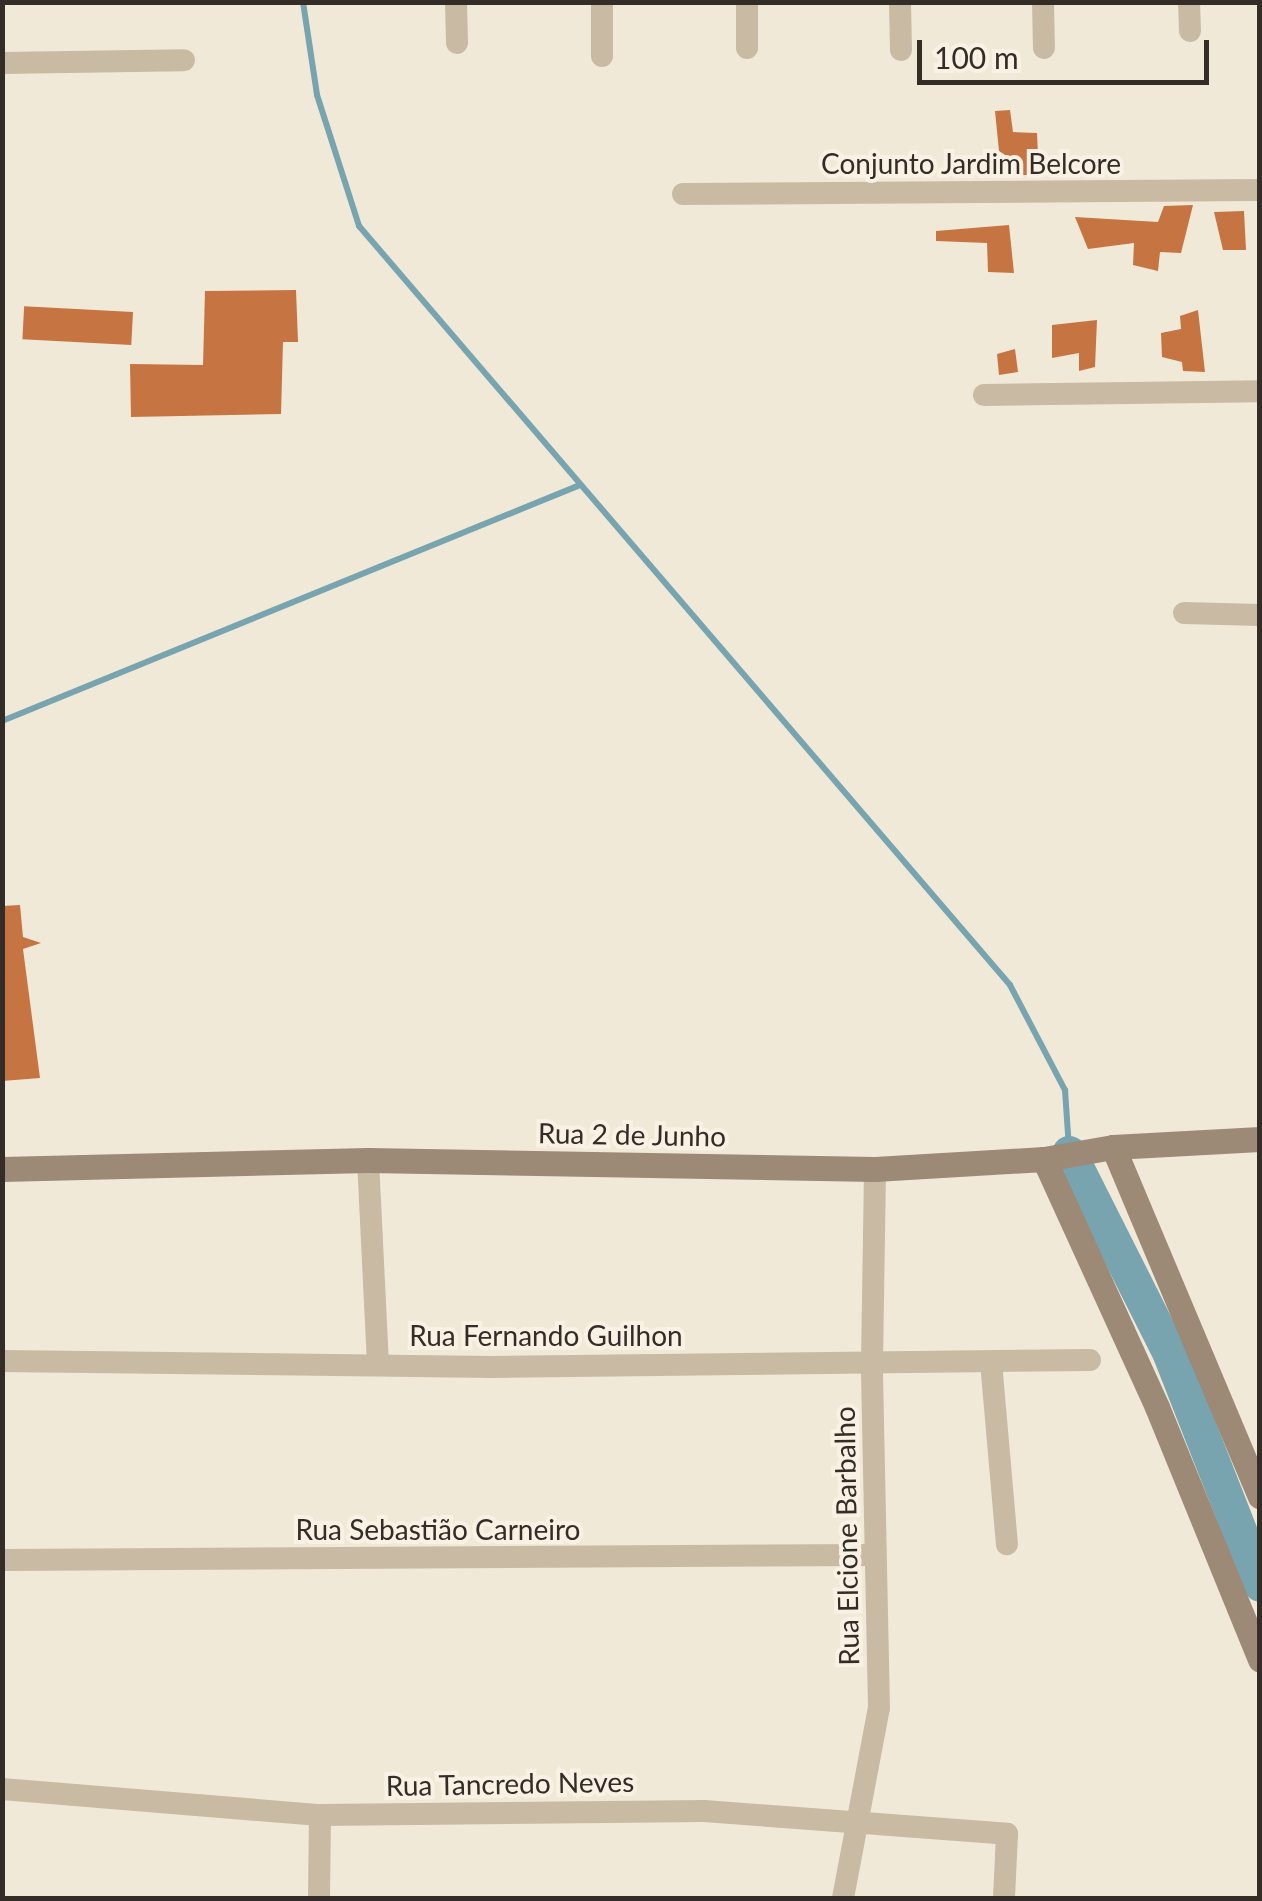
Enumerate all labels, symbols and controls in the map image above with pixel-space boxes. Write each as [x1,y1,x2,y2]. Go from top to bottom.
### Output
scale bar [922,20,1214,82]
text: 100 m [934,39,1019,75]
street label: Conjunto Jardim Belcore [821,146,1121,180]
street label: Rua 2 de Junho [537,1116,727,1152]
street label: Rua Fernando Guilhon [409,1318,683,1352]
street label: Rua Elcione Barbalho [827,1406,865,1666]
street label: Rua Sebastião Carneiro [296,1512,580,1546]
street label: Rua Tancredo Neves [385,1764,635,1802]

